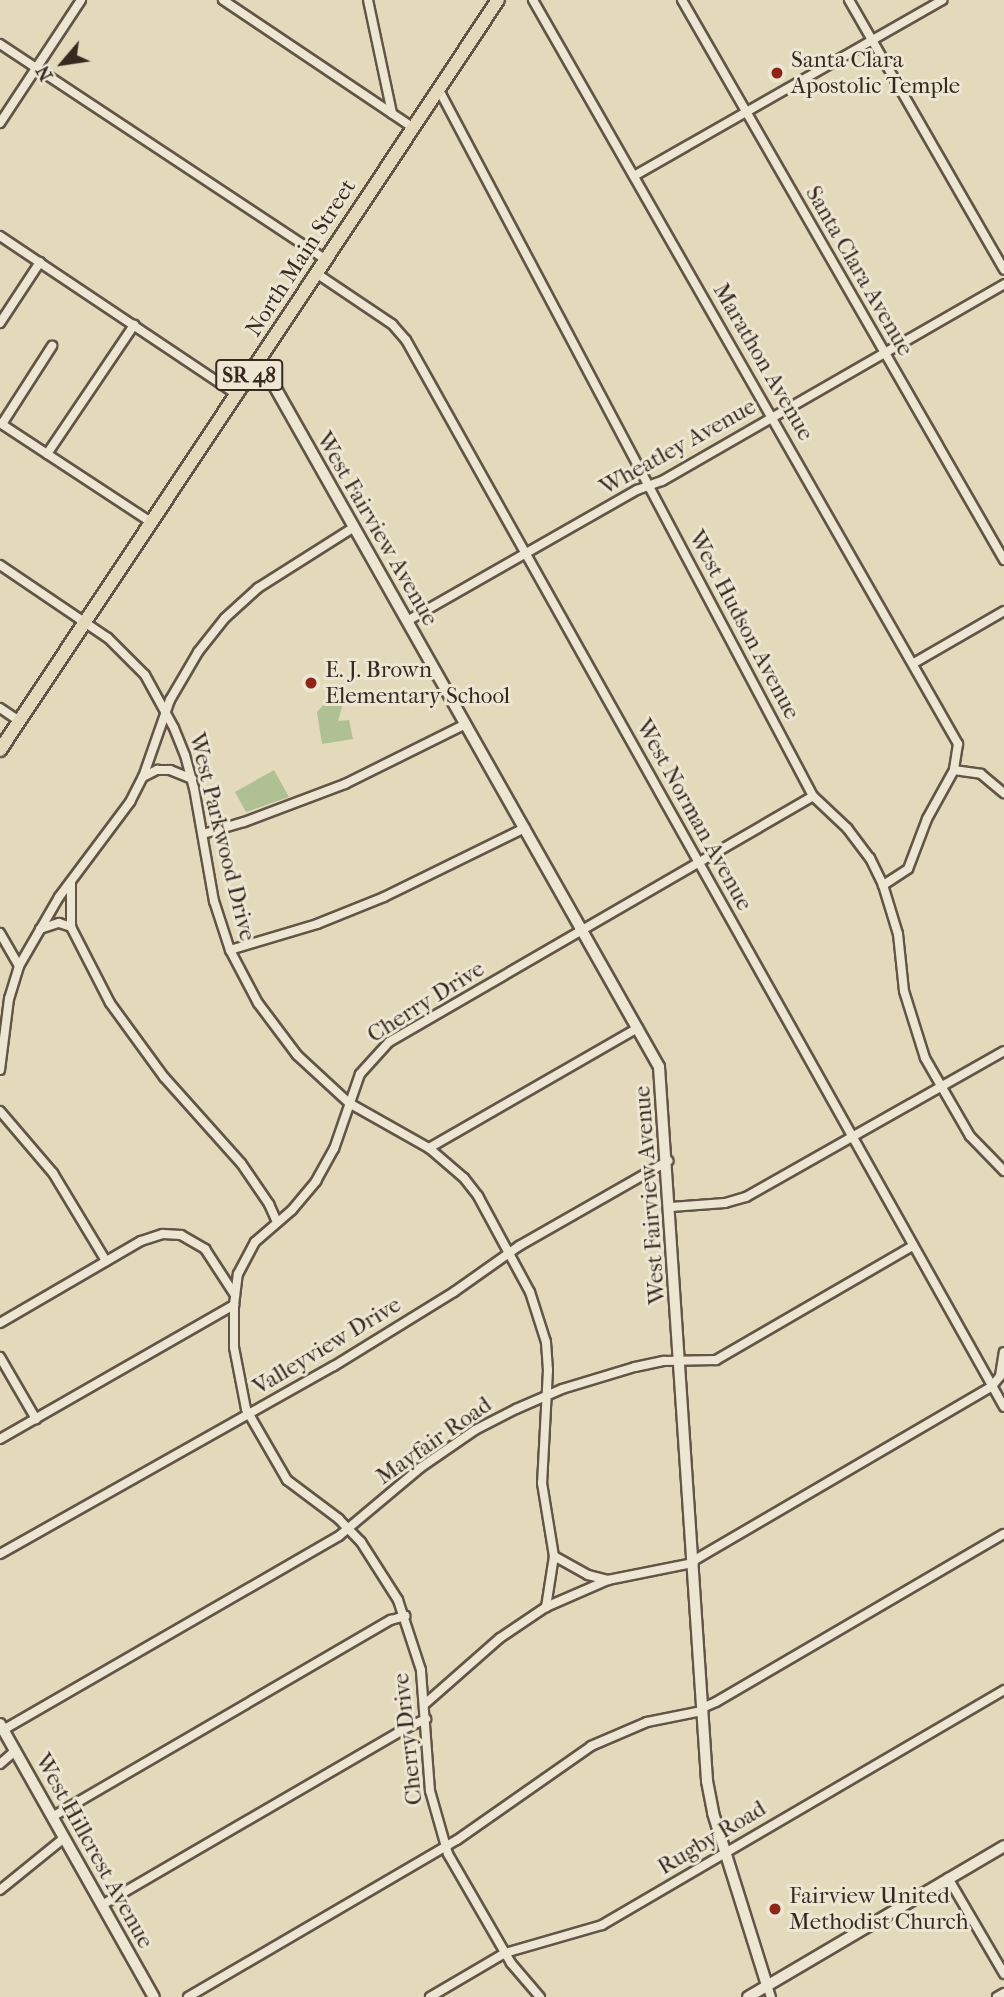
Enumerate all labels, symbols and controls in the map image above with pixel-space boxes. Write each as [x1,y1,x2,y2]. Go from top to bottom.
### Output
north arrow [28,28,98,98]
place label: Santa Clara Apostolic Temple [791,46,960,100]
text: N [32,62,58,85]
marker: Santa Clara Apostolic Temple [769,65,785,81]
street label: North Main Street [240,174,362,342]
street label: Santa Clara Avenue [799,181,919,361]
street label: Marathon Avenue [707,278,819,446]
road number: SR 48 [214,358,284,392]
street label: Wheatley Avenue [595,393,761,501]
street label: West Fairview Avenue [310,427,444,631]
street label: West Hudson Avenue [683,526,805,724]
place label: E. J. Brown Elementary School [325,656,510,710]
marker: E. J. Brown Elementary School [303,675,319,691]
street label: West Norman Avenue [630,714,758,916]
street label: West Parkwood Drive [183,730,261,944]
street label: Cherry Drive [362,955,490,1049]
street label: West Fairview Avenue [629,1085,671,1305]
street label: Valleyview Drive [248,1291,406,1401]
street label: Mayfair Road [371,1391,497,1491]
street label: Cherry Drive [387,1672,429,1806]
street label: West Hillcrest Avenue [29,1749,159,1953]
street label: Rugby Road [653,1795,771,1881]
place label: Fairview United Methodist Church [789,1882,969,1936]
marker: Fairview United Methodist Church [767,1901,783,1917]

